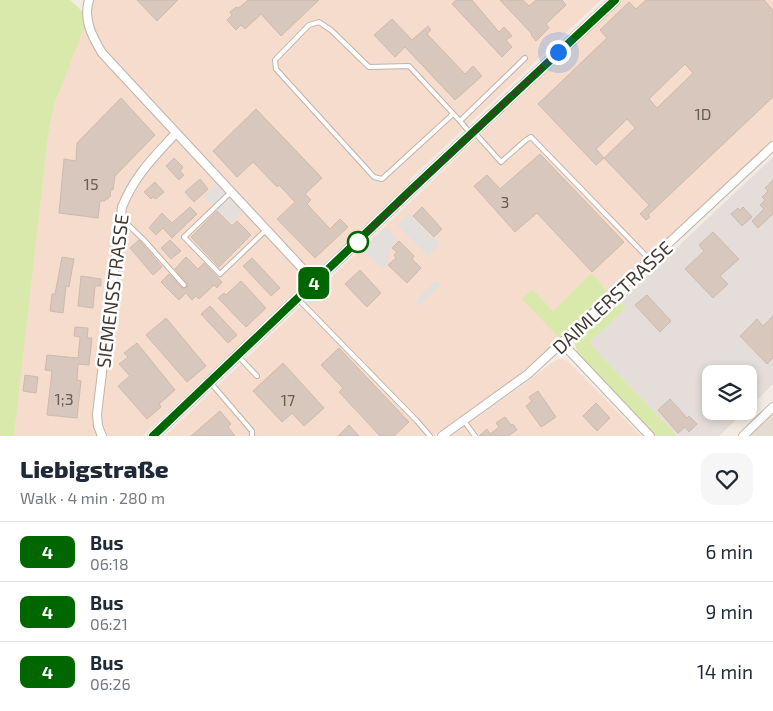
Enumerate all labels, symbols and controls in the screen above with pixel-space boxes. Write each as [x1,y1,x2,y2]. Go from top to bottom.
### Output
your location [546,40,571,65]
house number: 1D [695,104,712,123]
house number: 15 [84,174,98,193]
house number: 3 [501,192,509,211]
street label: SIEMENSSTRASSE [91,213,133,369]
unlabelled marker [347,231,369,253]
street label: DAIMLERSTRASSE [547,236,677,358]
line badge: 4 [298,267,330,299]
text: 4 [308,272,320,294]
map controls [702,365,757,420]
button: layers [702,365,757,420]
house number: 1;3 [54,389,74,408]
house number: 17 [281,390,295,409]
button: heart [701,453,753,505]
text: Liebigstraße [20,454,169,483]
text: Walk · 4 min · 280 m [20,488,165,507]
text: Bus [90,531,124,554]
text: 6 min [705,540,753,563]
text: 4 [42,541,53,563]
text: 06:18 [90,554,129,573]
text: Bus [90,591,124,614]
text: 9 min [705,600,753,623]
text: 4 [42,601,53,623]
text: 06:21 [90,614,128,633]
text: Bus [90,651,124,674]
text: 14 min [697,660,753,683]
text: 4 [42,661,53,683]
text: 06:26 [90,674,131,693]

